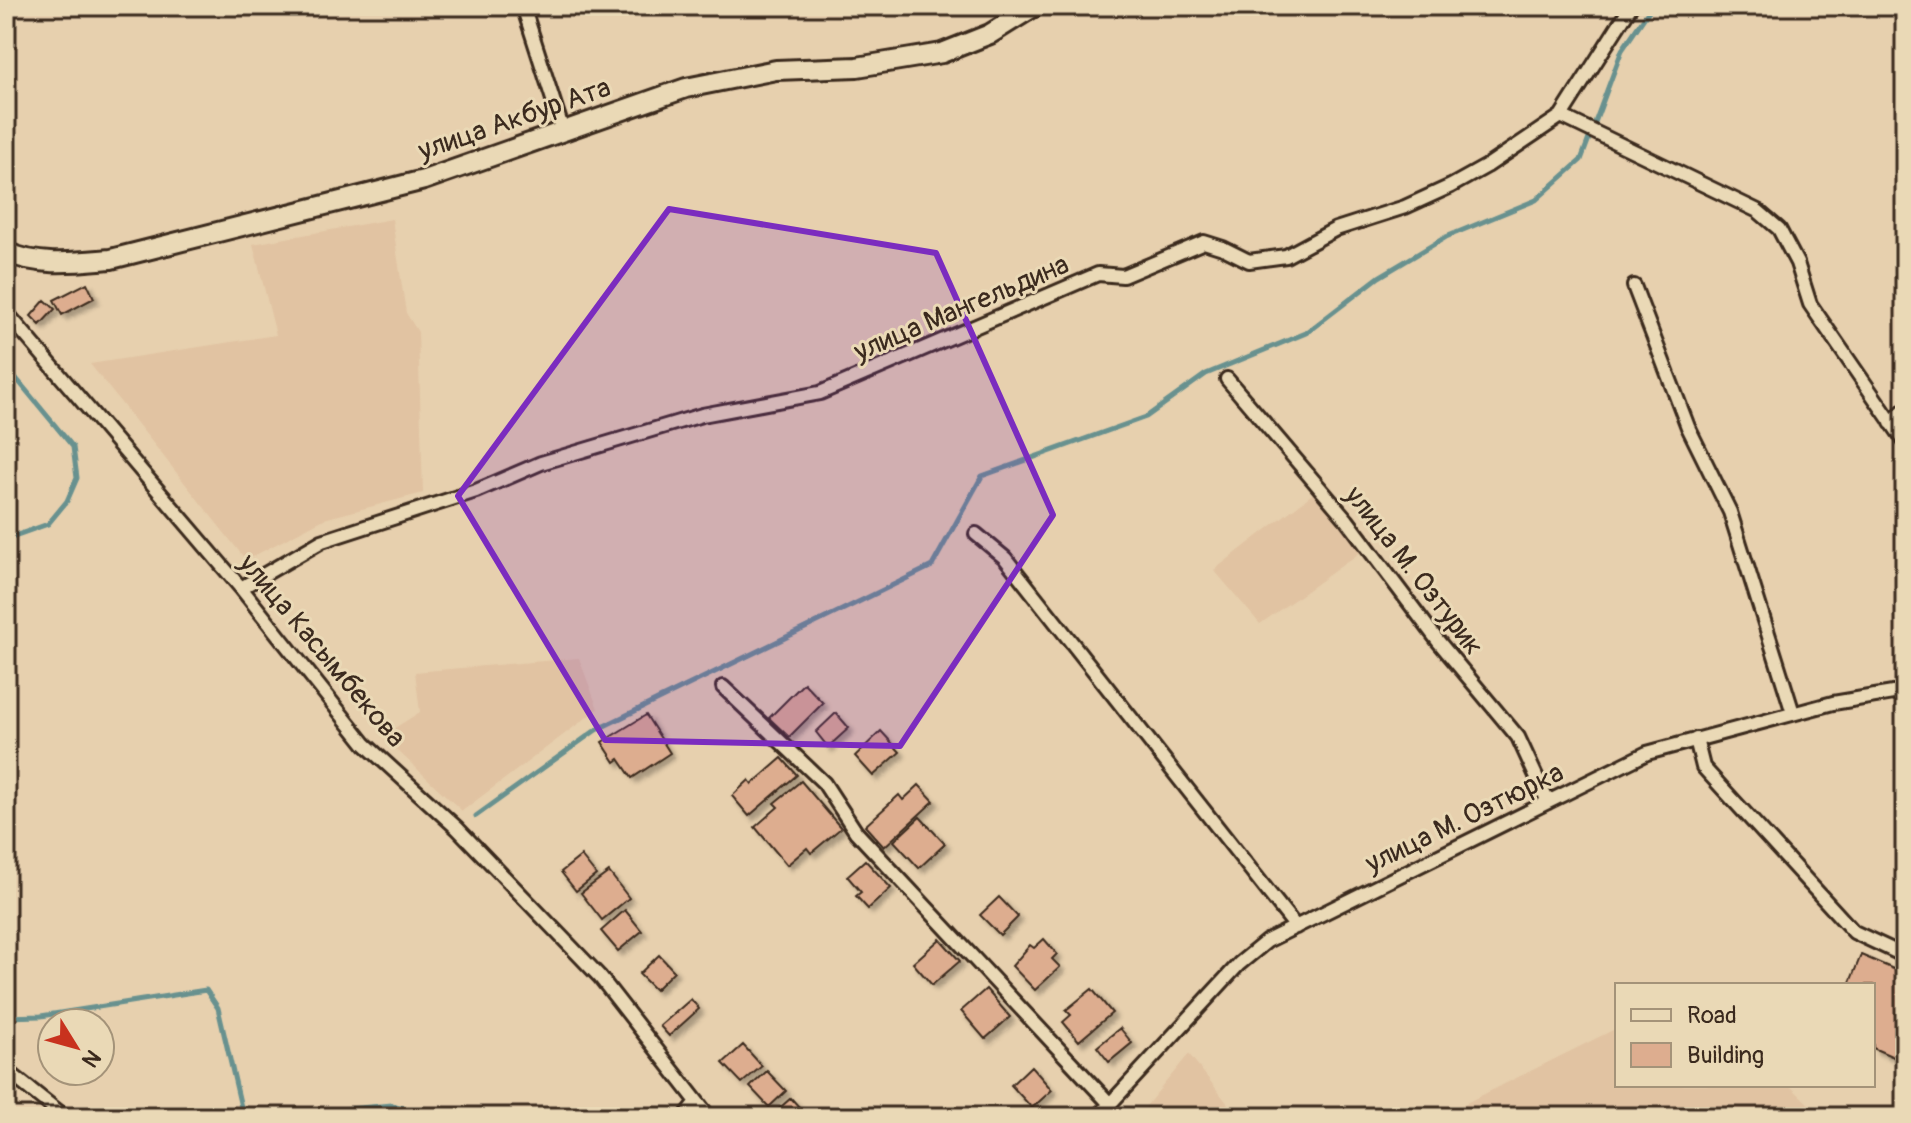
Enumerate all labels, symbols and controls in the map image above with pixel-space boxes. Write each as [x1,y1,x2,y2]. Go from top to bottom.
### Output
street label: улица Акбур Ата [413,70,615,169]
street label: улица Мангельдина [848,247,1074,370]
street label: улица М. Озтурик [1336,478,1491,663]
street label: улица Касымбекова [230,546,413,755]
street label: улица М. Озтюрка [1359,755,1569,882]
legend [1615,983,1875,1087]
text: Road [1687,1001,1737,1030]
north arrow [36,1007,116,1087]
text: Building [1687,1041,1764,1070]
text: N [75,1044,107,1073]

